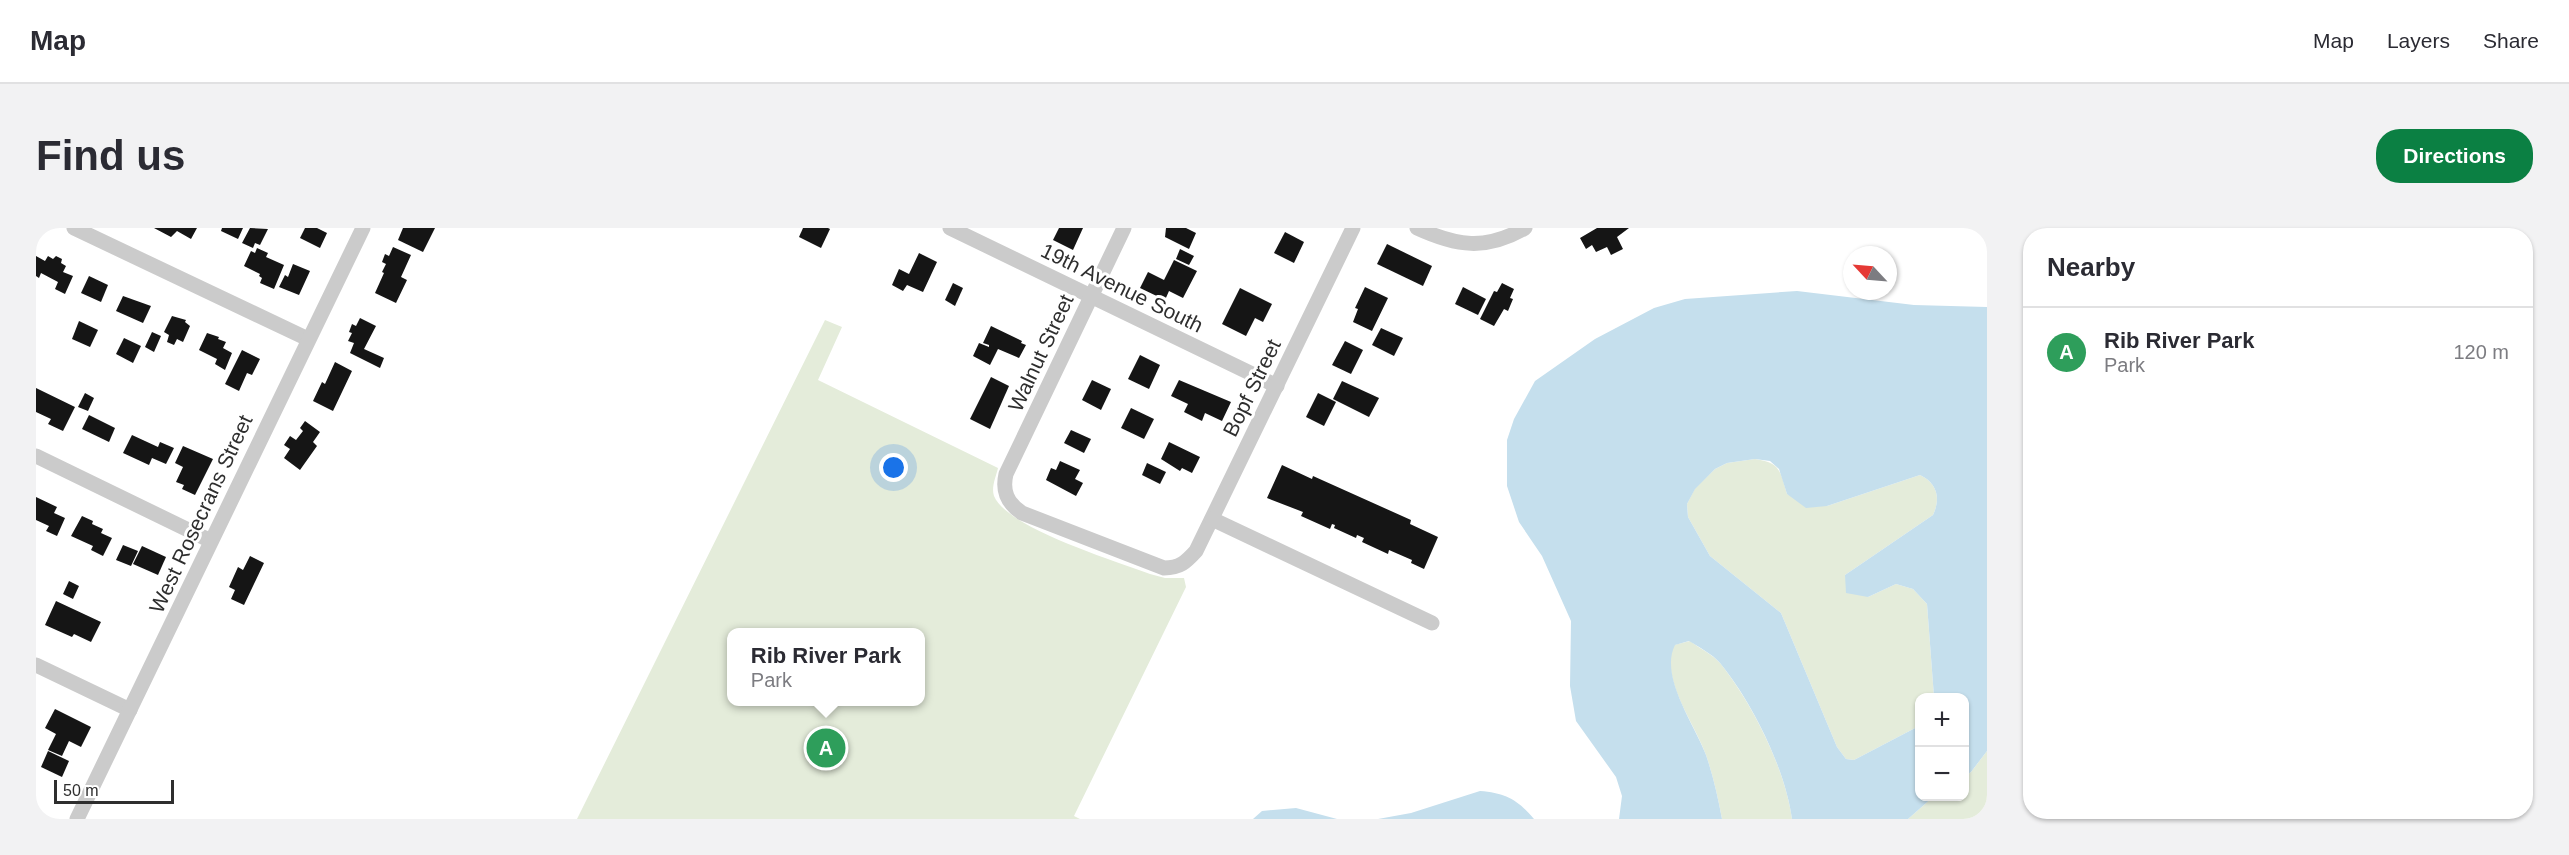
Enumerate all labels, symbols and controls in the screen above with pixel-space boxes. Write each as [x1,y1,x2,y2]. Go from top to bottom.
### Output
text: Map [30,25,86,56]
text: Map [2313,29,2354,52]
text: Layers [2387,29,2450,52]
text: Share [2483,29,2539,52]
button: Directions [2376,129,2533,183]
text: Find us [36,132,185,179]
street label: 19th Avenue South [1038,238,1207,337]
north arrow [1843,246,1897,300]
text: Nearby [2047,252,2135,282]
street label: Walnut Street [1003,290,1078,415]
text: Rib River Park [2104,328,2254,353]
street label: Bopf Street [1218,335,1285,440]
text: A [2059,341,2074,363]
text: 120 m [2453,341,2509,363]
text: Park [2104,354,2145,376]
street label: West Rosecrans Street [145,411,257,616]
your location [879,453,908,482]
popup [727,628,925,706]
text: Rib River Park [751,643,901,668]
text: Park [751,669,792,691]
map controls [1915,693,1969,801]
button: + [1915,693,1969,747]
pin: A [806,726,846,770]
button: − [1915,747,1969,801]
scale bar [54,777,174,804]
text: 50 m [63,782,99,799]

